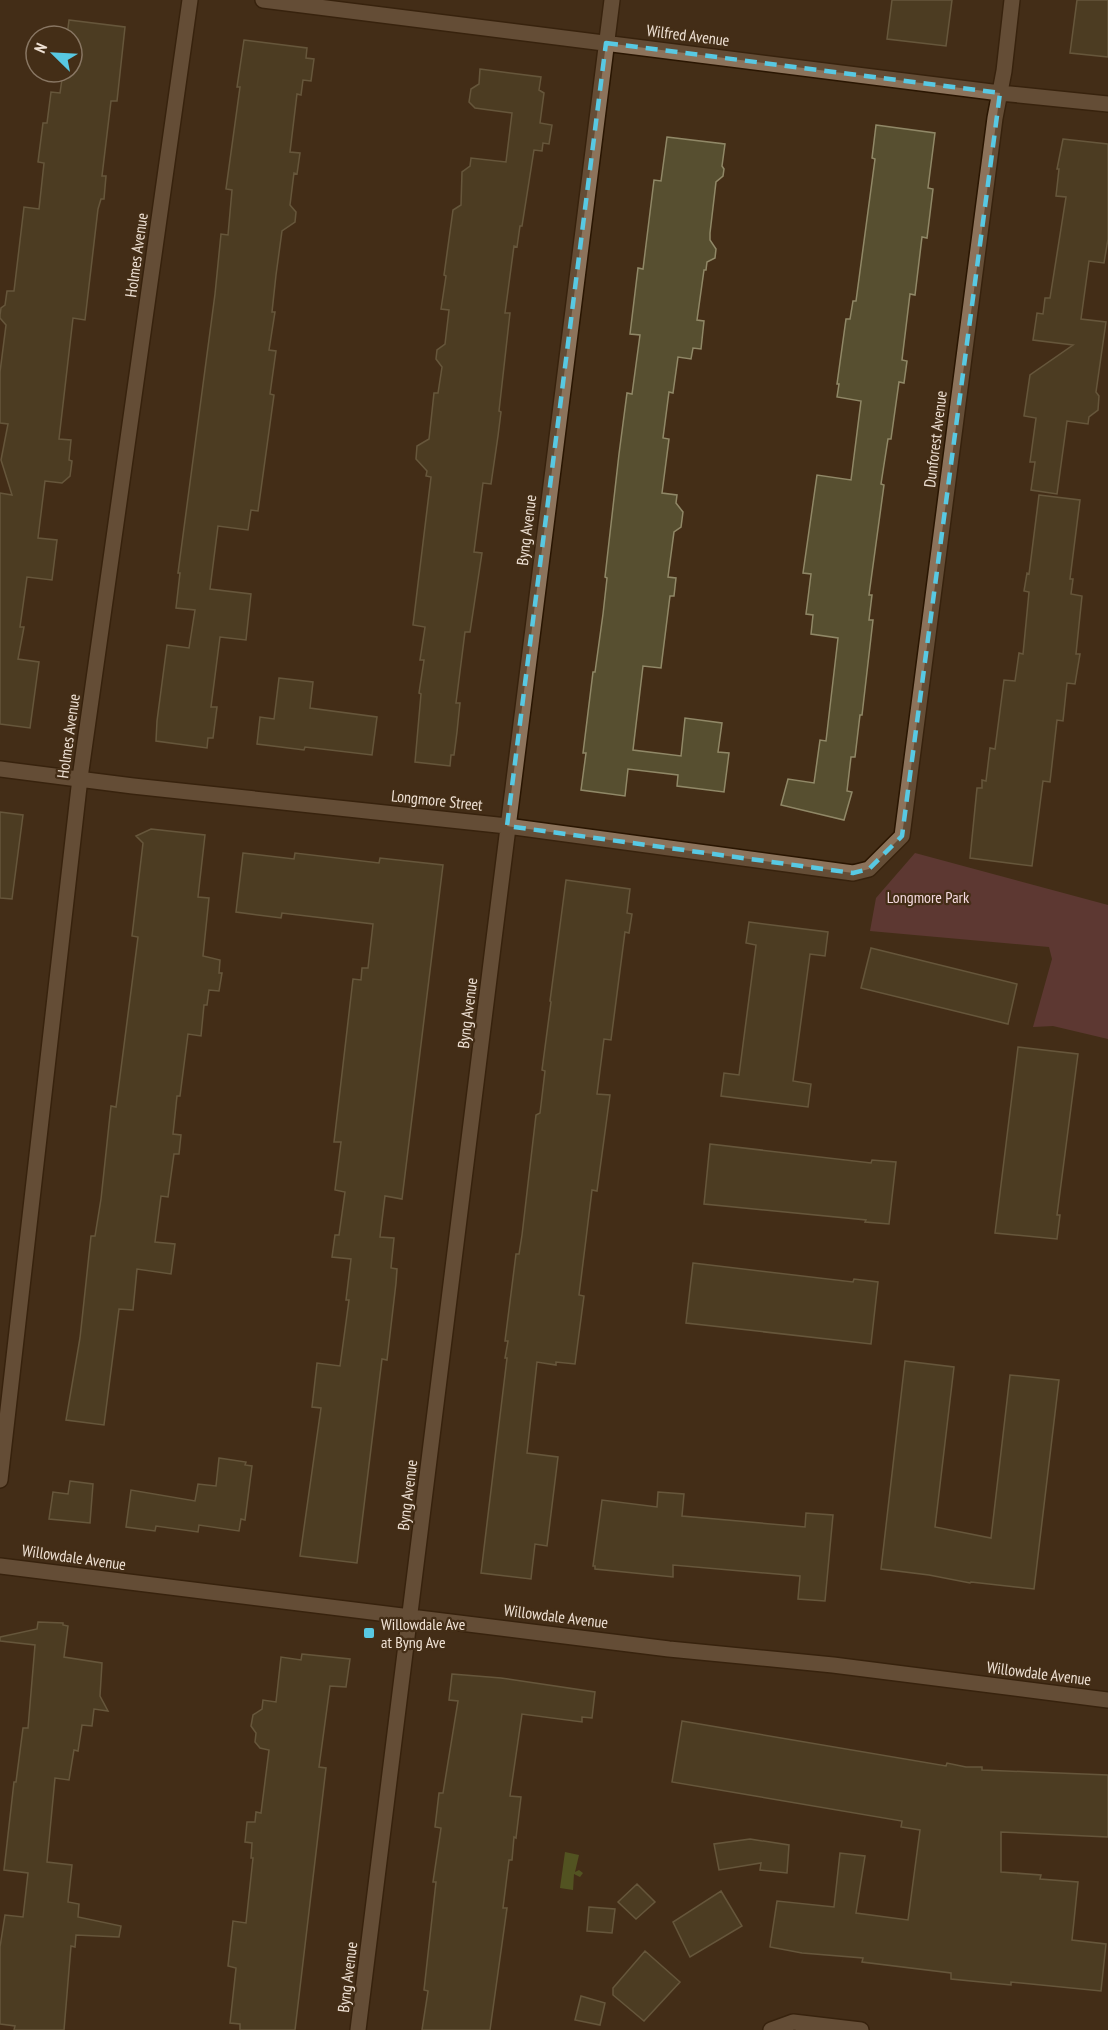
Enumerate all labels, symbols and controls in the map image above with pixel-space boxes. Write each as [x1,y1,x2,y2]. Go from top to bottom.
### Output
street label: Wilfred Avenue [645,20,731,50]
north arrow [24,24,84,84]
text: N [29,40,51,56]
street label: Holmes Avenue [120,211,152,299]
street label: Dunforest Avenue [919,389,951,489]
street label: Byng Avenue [512,494,540,566]
street label: Holmes Avenue [52,692,84,780]
street label: Longmore Street [390,785,484,815]
park label: Longmore Park [887,887,970,907]
street label: Byng Avenue [453,977,481,1049]
street label: Byng Avenue [393,1459,421,1531]
street label: Willowdale Avenue [21,1540,127,1574]
street label: Willowdale Avenue [503,1600,609,1632]
place label: Willowdale Ave at Byng Ave [381,1614,465,1652]
marker: Willowdale Ave at Byng Ave [362,1626,376,1640]
street label: Willowdale Avenue [986,1657,1092,1689]
street label: Byng Avenue [333,1941,361,2013]

